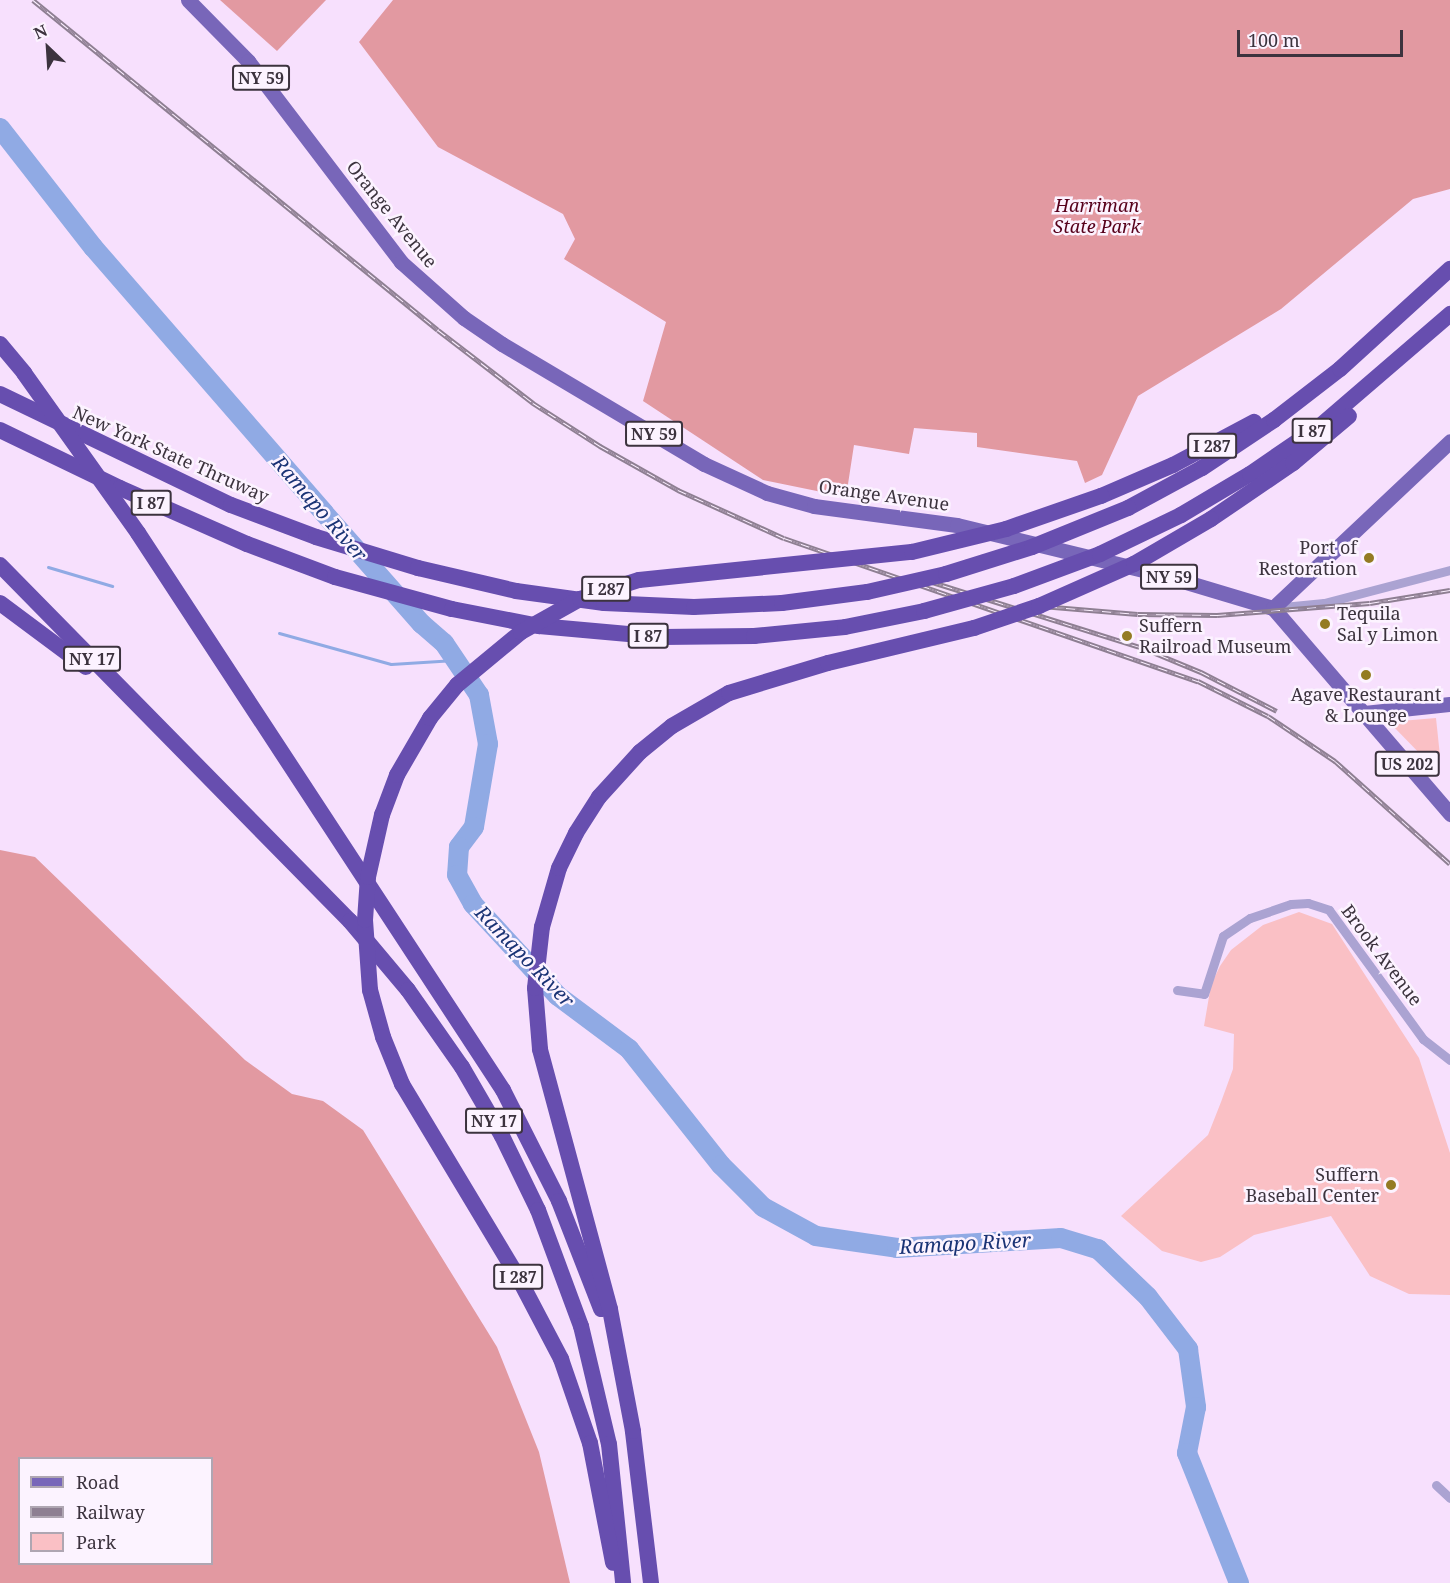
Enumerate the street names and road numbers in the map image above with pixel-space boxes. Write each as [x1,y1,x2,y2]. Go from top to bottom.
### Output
road number: NY 59 [231,65,291,91]
street label: Orange Avenue [342,156,442,272]
street label: New York State Thruway [70,401,272,507]
road number: I 87 [1291,418,1333,444]
road number: NY 59 [624,421,684,447]
road number: I 287 [1186,433,1238,459]
street label: Orange Avenue [817,475,951,515]
road number: I 87 [130,490,172,516]
road number: NY 59 [1139,564,1199,590]
road number: I 287 [580,576,632,602]
road number: I 87 [627,623,669,649]
road number: NY 17 [62,646,122,672]
road number: US 202 [1374,751,1440,777]
street label: Brook Avenue [1337,900,1427,1010]
road number: NY 17 [464,1108,524,1134]
road number: I 287 [492,1264,544,1290]

